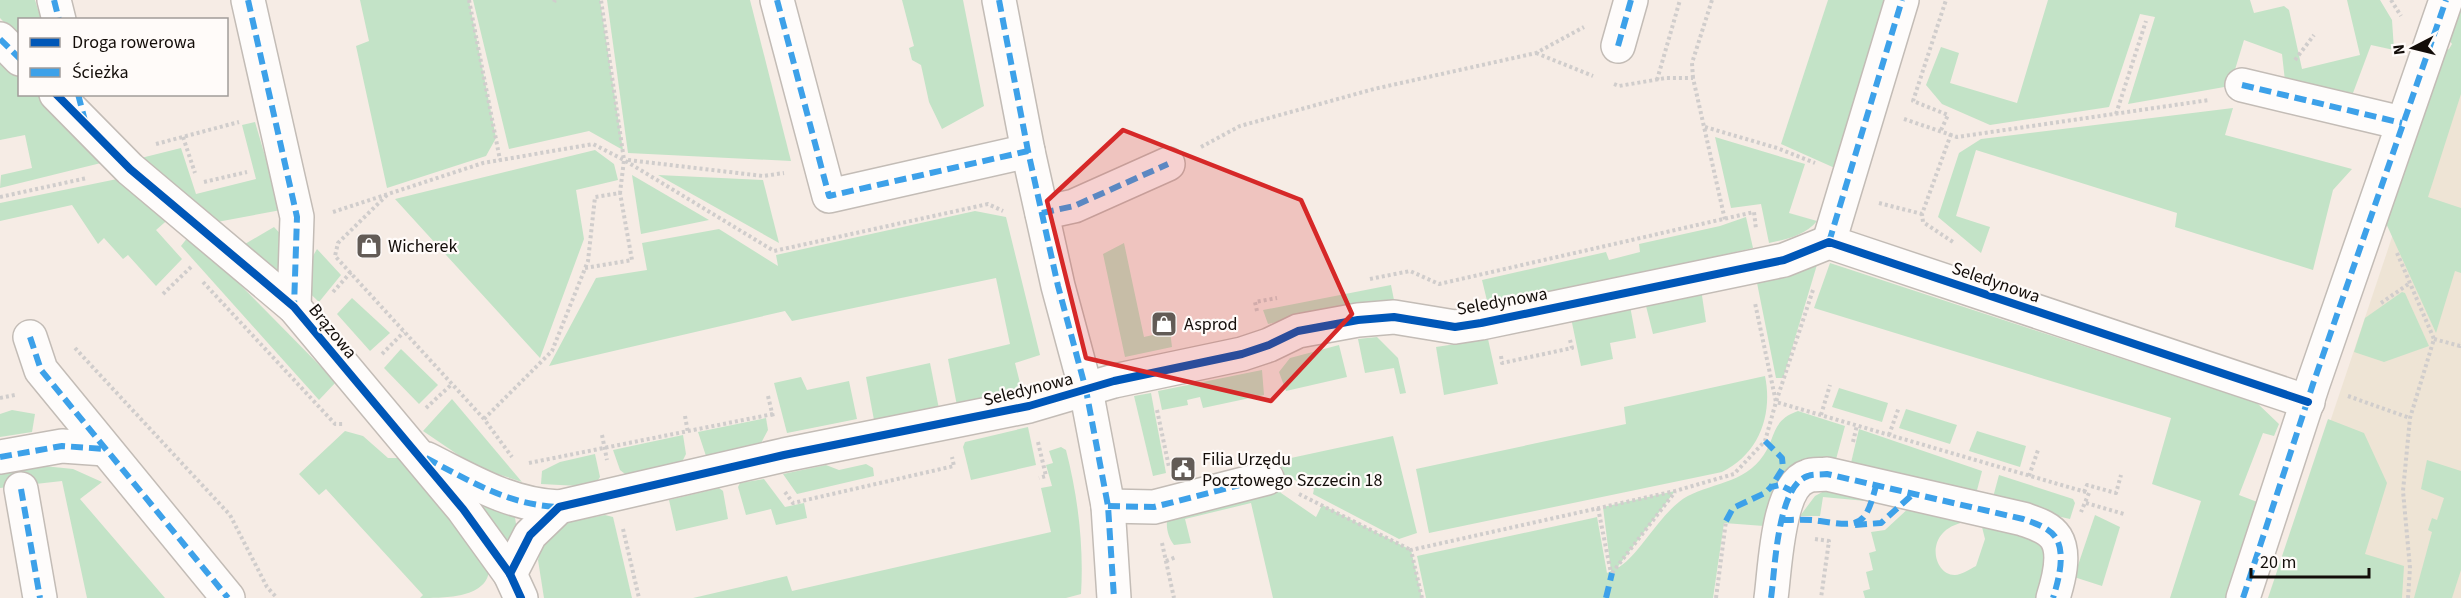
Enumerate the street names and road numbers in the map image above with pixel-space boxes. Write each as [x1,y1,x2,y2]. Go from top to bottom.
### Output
street label: Seledynowa [1948,256,2043,309]
street label: Seledynowa [1455,281,1549,322]
street label: Brązowa [303,298,363,364]
street label: Seledynowa [981,366,1076,413]

